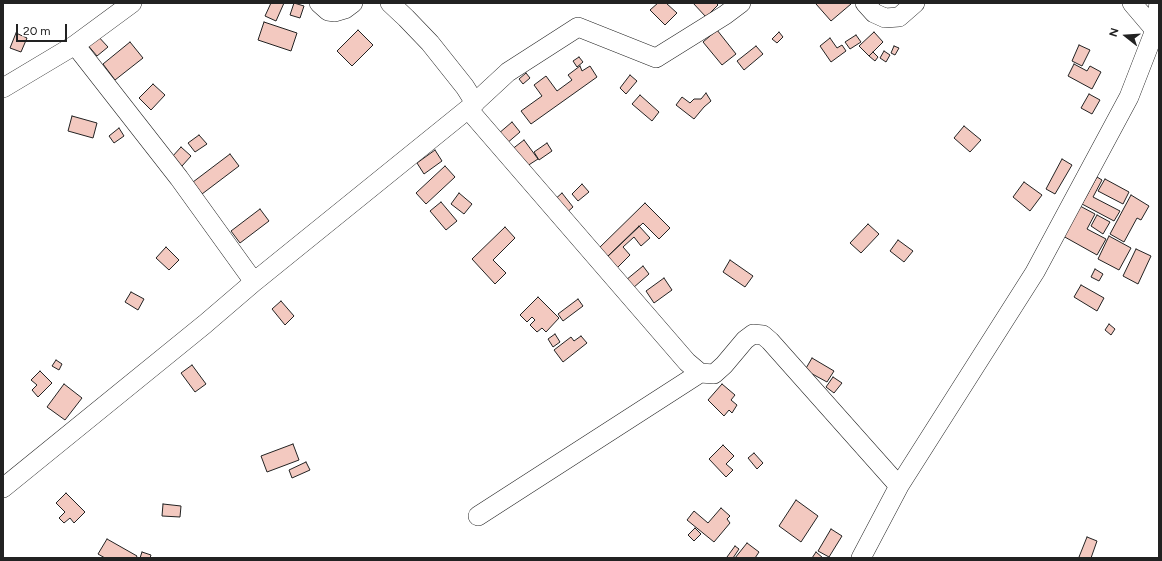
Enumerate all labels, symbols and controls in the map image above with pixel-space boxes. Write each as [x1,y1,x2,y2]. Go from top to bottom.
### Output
scale bar [18,16,69,42]
north arrow [1106,16,1146,56]
text: 20 m [23,24,51,38]
text: N [1107,26,1122,38]

